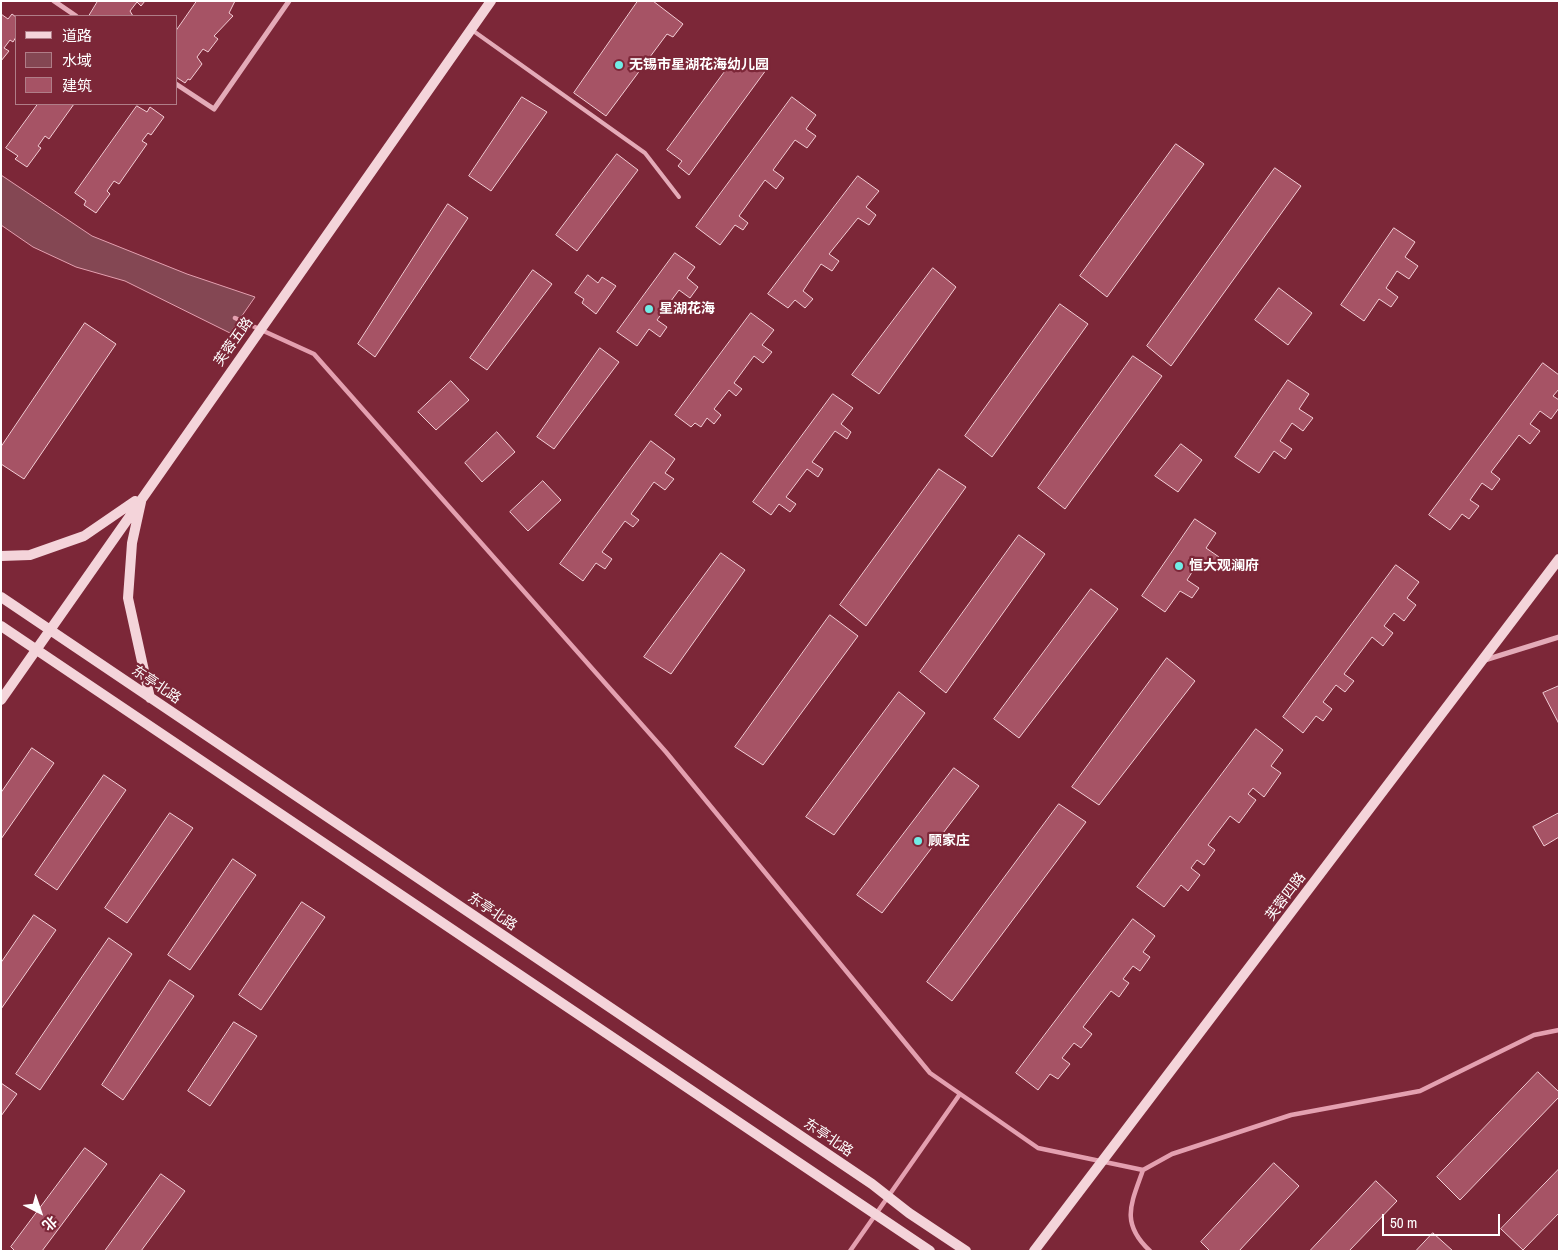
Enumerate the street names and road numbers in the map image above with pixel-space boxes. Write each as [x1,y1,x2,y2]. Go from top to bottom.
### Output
street label: 芙蓉五路 [211,314,257,370]
street label: 东亭北路 [128,662,184,708]
street label: 芙蓉四路 [1262,870,1310,924]
street label: 东亭北路 [464,889,520,935]
street label: 东亭北路 [800,1115,856,1161]

